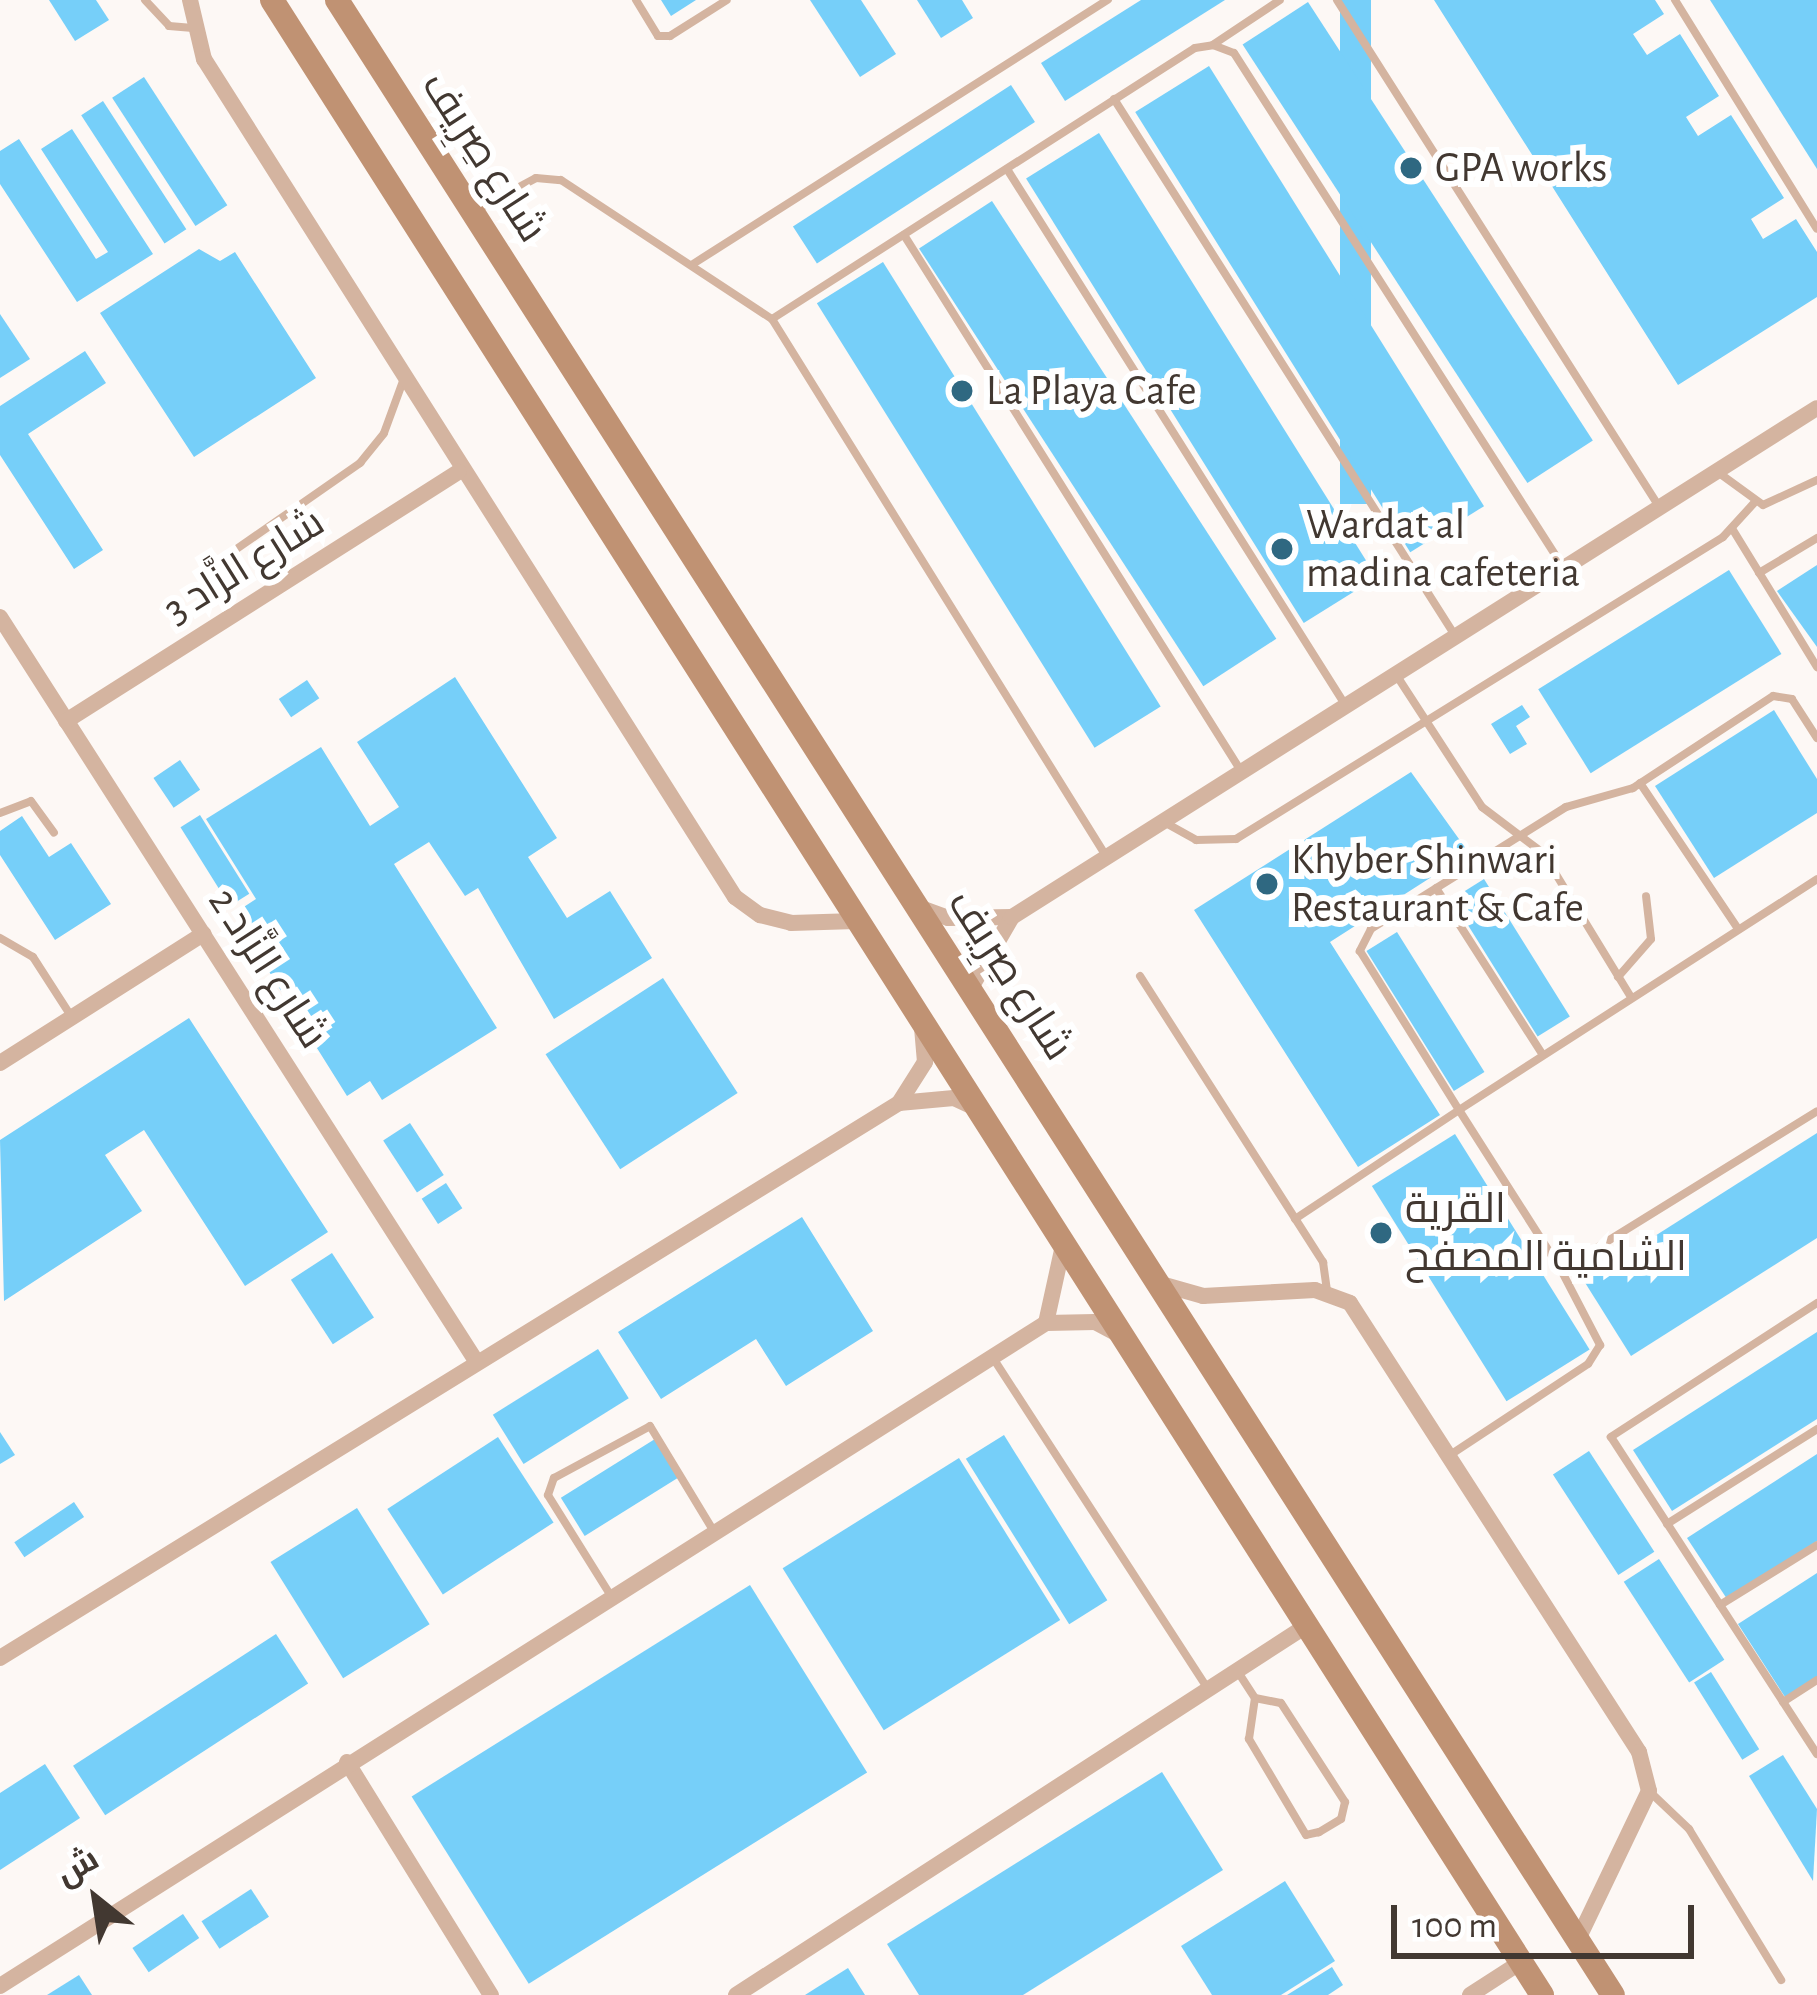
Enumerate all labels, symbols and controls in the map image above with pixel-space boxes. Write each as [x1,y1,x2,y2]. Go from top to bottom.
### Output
street label: شارع صِرِيف [410,62,558,252]
place label: GPA works [1435,143,1607,193]
marker: GPA works [1398,155,1424,181]
place label: La Playa Cafe [986,366,1197,416]
marker: La Playa Cafe [949,378,975,404]
street label: شارع الزَّاد 3 [155,497,333,635]
place label: Wardat al madina cafeteria [1306,500,1580,598]
marker: Wardat al madina cafeteria [1269,536,1295,562]
place label: Khyber Shinwari Restaurant & Cafe [1291,835,1584,934]
marker: Khyber Shinwari Restaurant & Cafe [1254,871,1280,897]
street label: شارع الزَّاد 2 [197,878,339,1058]
street label: شارع صِرِيف [936,880,1084,1070]
place label: القرية الشامية المصفح [1405,1184,1687,1282]
marker: القرية الشامية المصفح [1368,1220,1394,1246]
north arrow [36,1839,156,1959]
text: ش [51,1843,104,1892]
scale bar [1397,1881,1700,1955]
text: 100 m [1412,1908,1497,1944]

